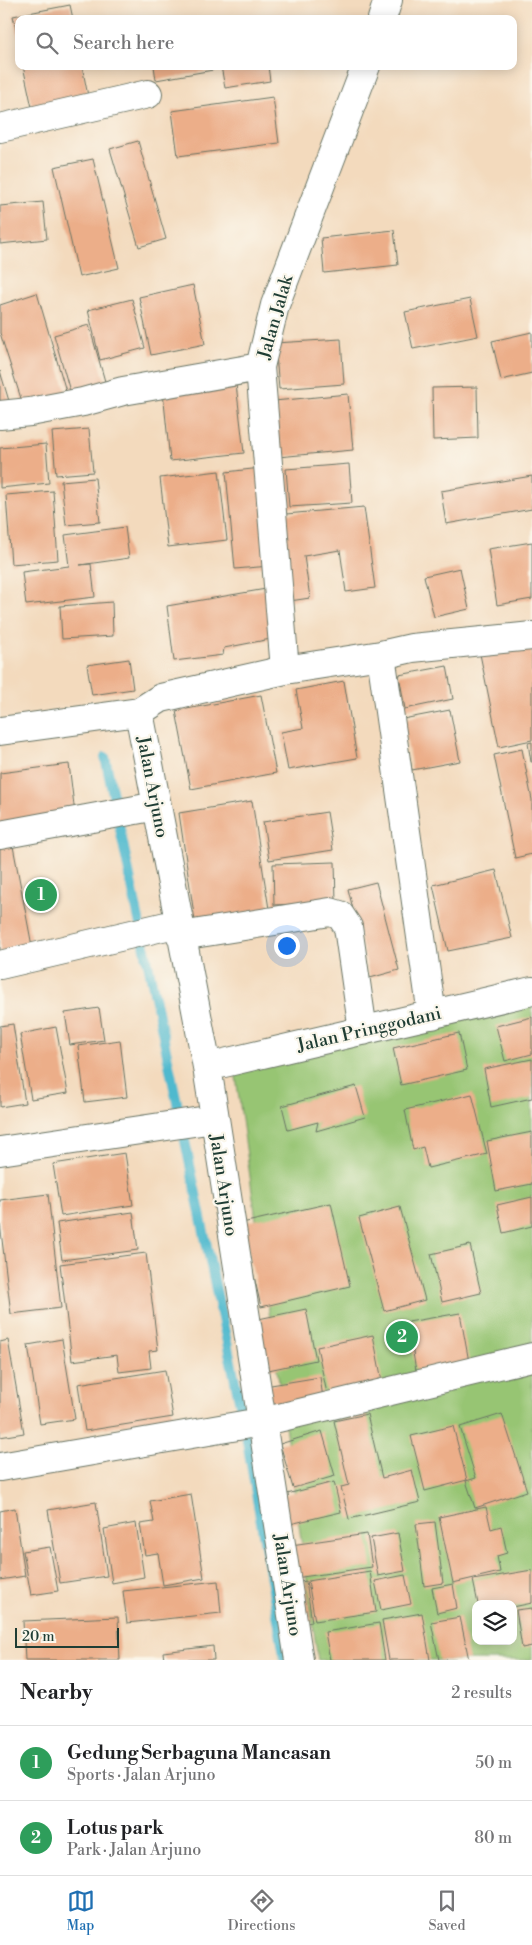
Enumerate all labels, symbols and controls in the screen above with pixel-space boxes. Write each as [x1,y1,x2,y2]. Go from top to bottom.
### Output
search box [15,15,517,70]
icon: search [33,29,61,57]
text: Search here [73,31,174,55]
street label: Jalan Jalak [252,271,299,363]
street label: Jalan Arjuno [131,733,174,840]
pin: 1 [25,876,57,914]
your location [274,933,300,959]
street label: Jalan Pringgodani [294,1002,444,1058]
street label: Jalan Arjuno [204,1131,243,1238]
pin: 2 [386,1318,418,1356]
street label: Jalan Arjuno [268,1531,307,1638]
map controls [472,1600,517,1645]
button: layers [472,1600,517,1645]
scale bar [15,1625,119,1648]
text: 20 m [22,1628,54,1646]
text: Nearby [20,1680,93,1706]
text: 2 results [451,1683,512,1703]
text: Gedung Serbaguna Mancasan [67,1741,331,1765]
text: 1 [32,1753,40,1773]
text: 50 m [475,1753,512,1773]
text: Sports · Jalan Arjuno [67,1765,215,1785]
text: Lotus park [67,1816,164,1840]
text: 2 [31,1828,41,1848]
text: 80 m [474,1828,512,1848]
text: Park · Jalan Arjuno [67,1840,201,1860]
tab: Map [67,1887,95,1935]
tab: Directions [228,1887,295,1935]
tab: Saved [429,1887,465,1935]

